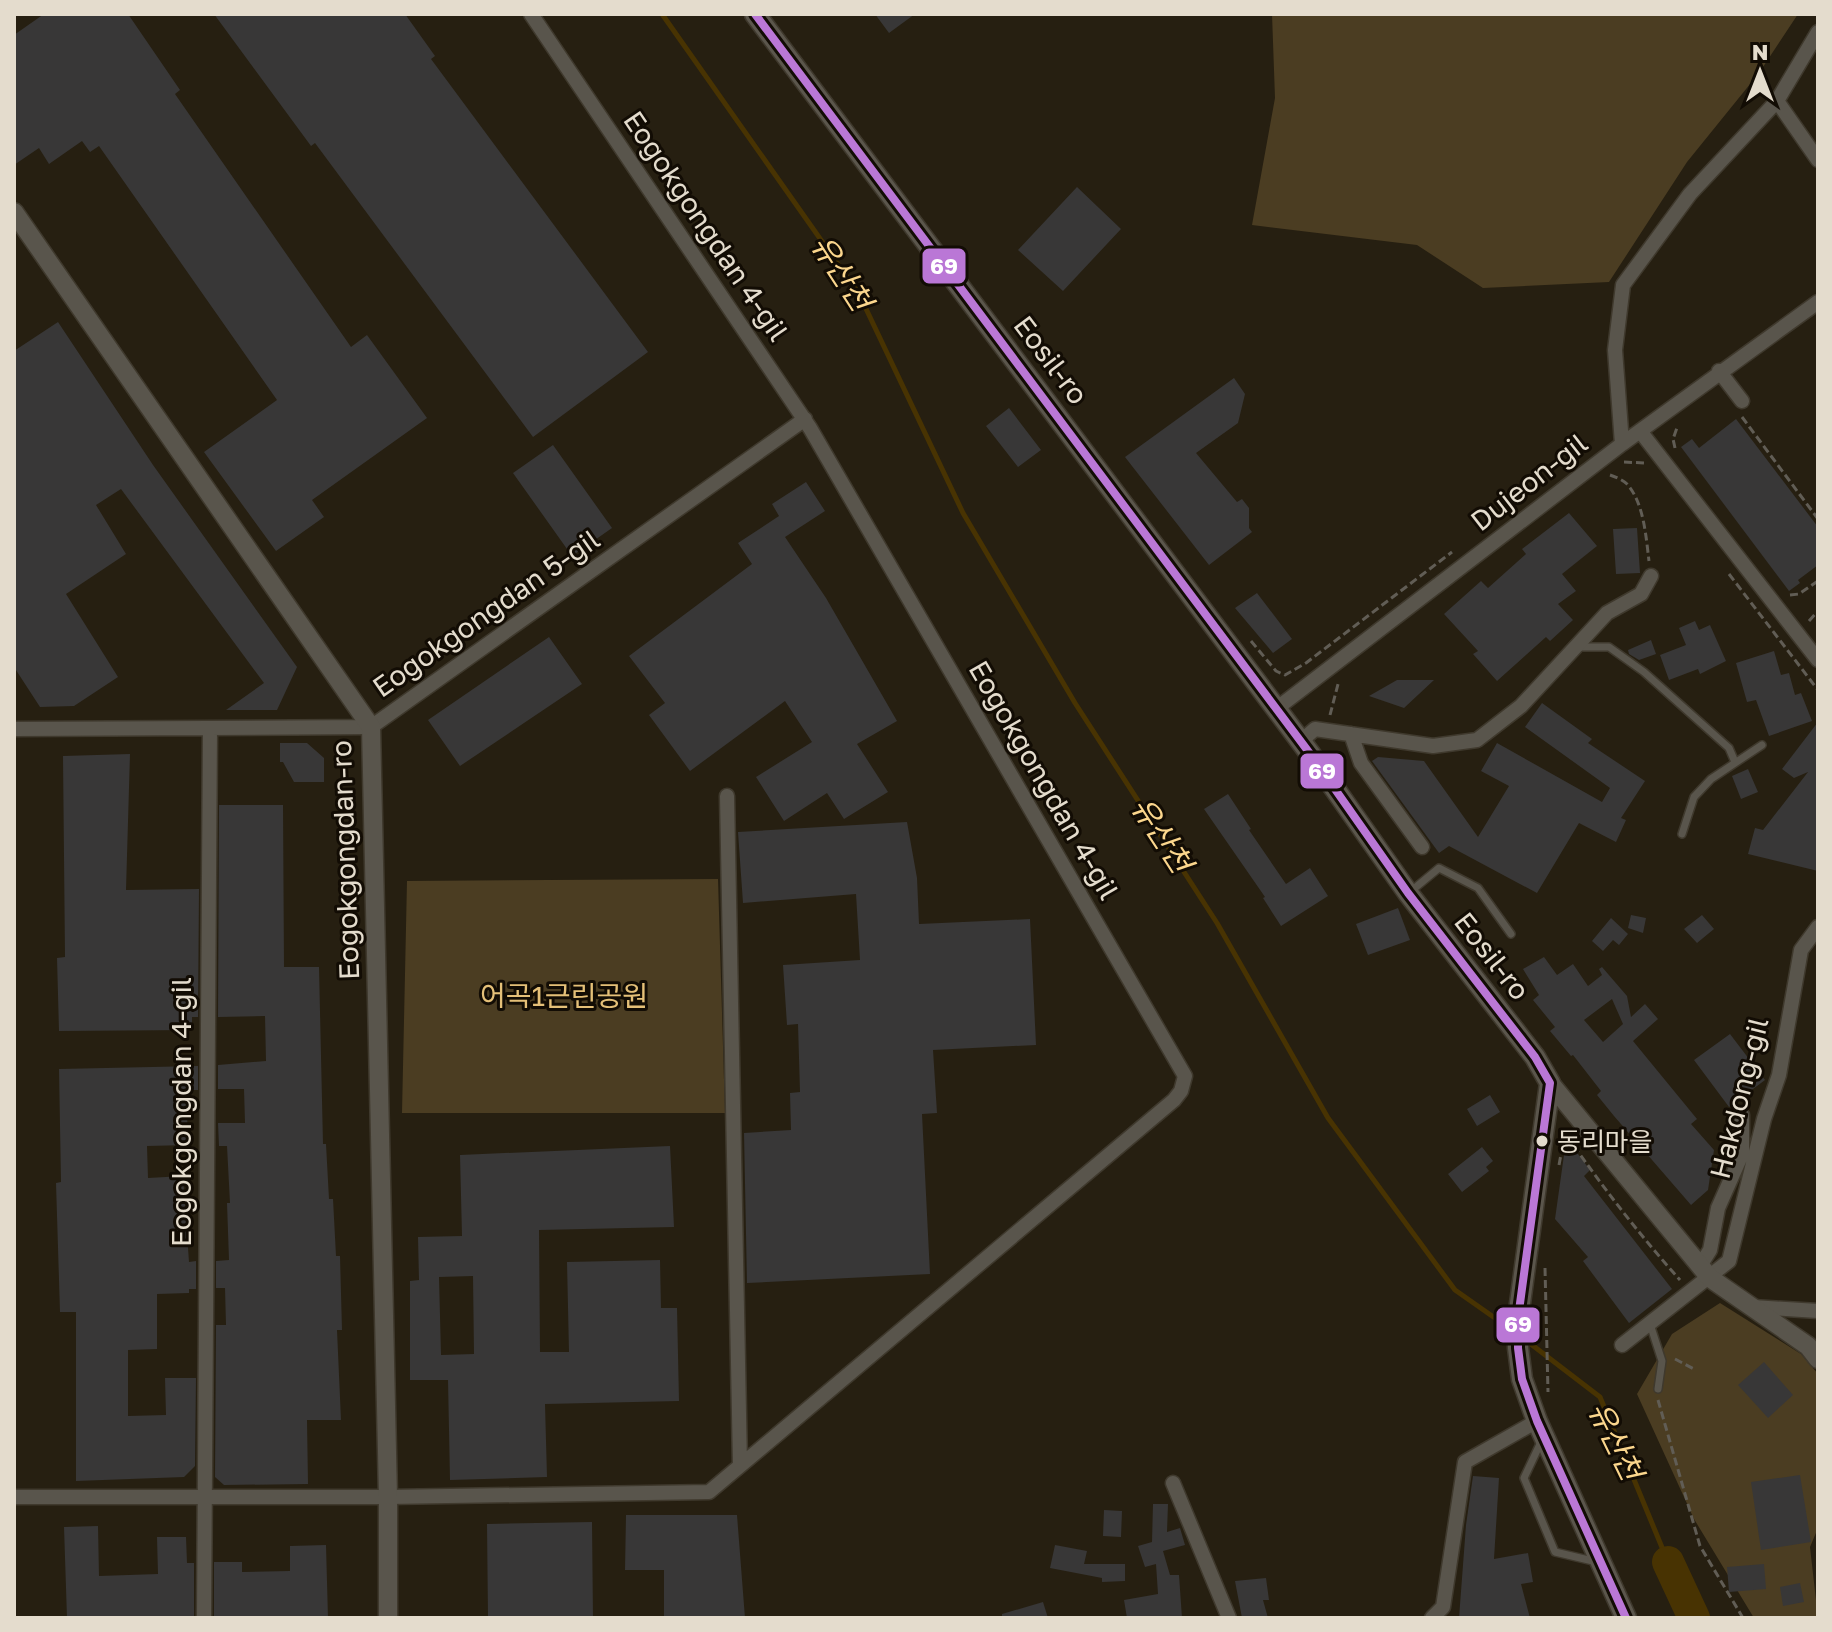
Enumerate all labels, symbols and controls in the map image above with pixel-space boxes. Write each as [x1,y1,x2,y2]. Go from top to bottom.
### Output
north arrow [1720,32,1800,112]
text: N [1752,38,1768,65]
street label: Eogokgongdan 4-gil [617,105,796,347]
water label: 유산천 [804,228,881,320]
line badge: 69 [921,247,967,285]
text: 69 [930,252,958,279]
street label: Eosil-ro [1008,309,1095,410]
street label: Dujeon-gil [1464,426,1593,537]
street label: Eogokgongdan 5-gil [366,522,605,703]
street label: Eogokgongdan 4-gil [963,655,1126,905]
street label: Eogokgongdan-ro [324,740,365,980]
line badge: 69 [1299,752,1345,790]
text: 69 [1308,757,1336,784]
water label: 유산천 [1124,790,1201,882]
street label: Eosil-ro [1448,905,1537,1006]
street label: Eogokgongdan 4-gil [164,977,197,1247]
park label: 어곡1근린공원 [480,979,648,1012]
street label: Hakdong-gil [1703,1014,1775,1182]
place label: 동리마을 [1557,1126,1653,1157]
marker: 동리마을 [1534,1133,1550,1149]
line badge: 69 [1495,1306,1541,1344]
text: 69 [1504,1310,1532,1337]
water label: 유산천 [1582,1395,1652,1489]

